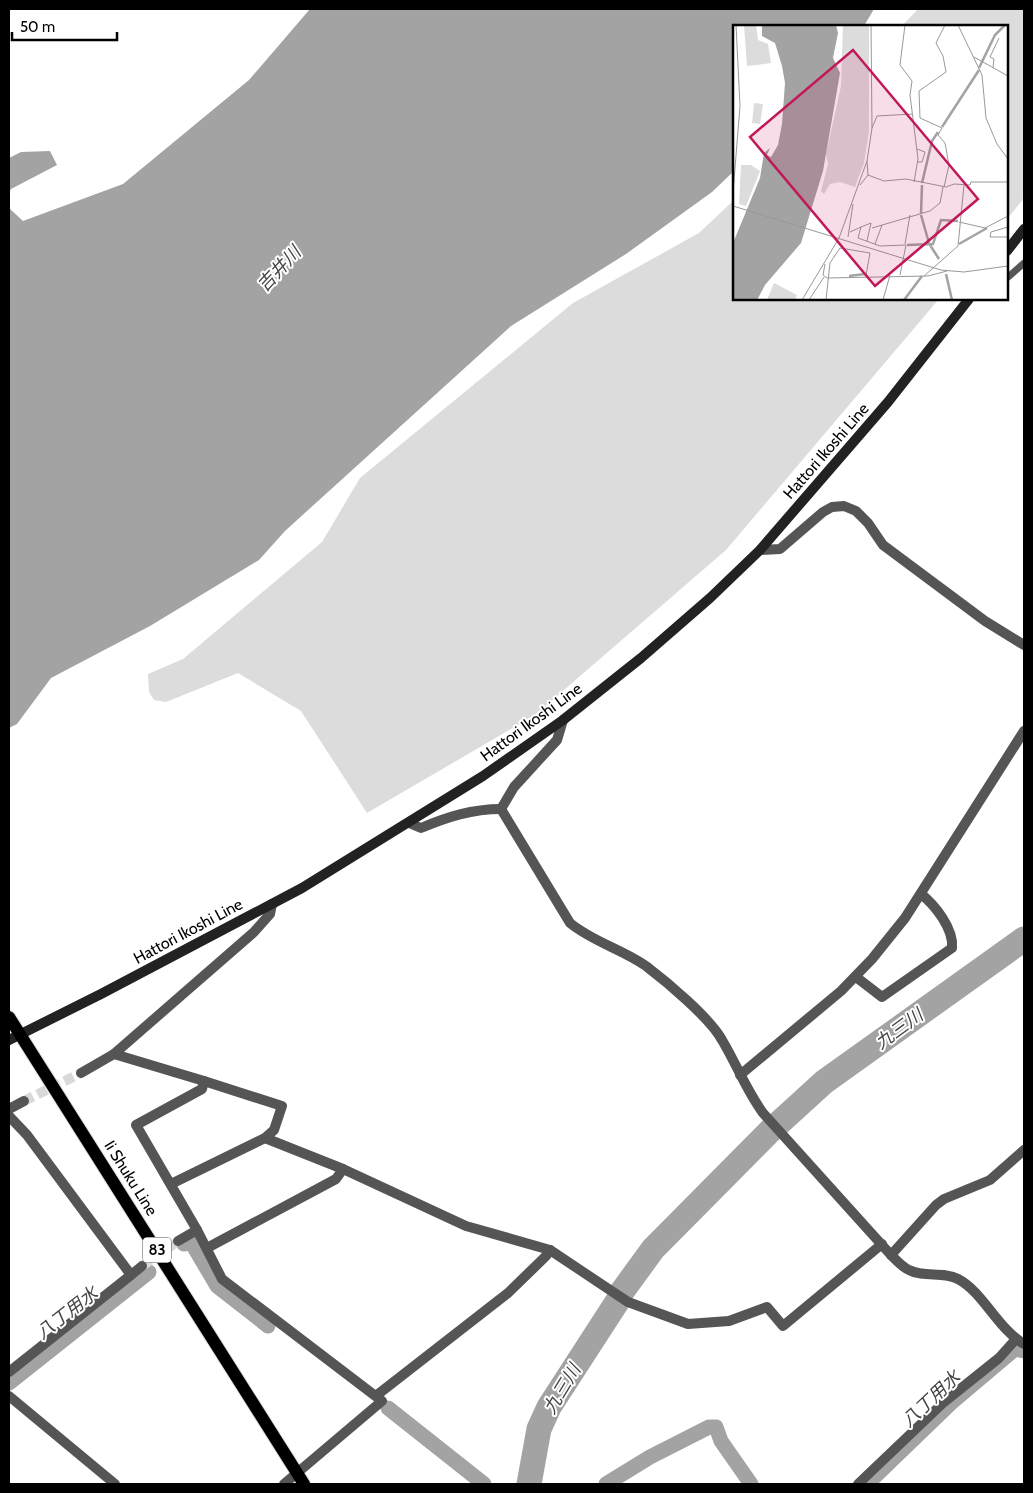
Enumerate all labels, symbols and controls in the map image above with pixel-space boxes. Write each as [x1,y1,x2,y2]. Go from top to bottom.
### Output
scale bar [12,10,118,42]
text: 50 m [20,18,55,36]
inset map [733,25,1008,300]
water label: 吉井川 [253,240,307,296]
street label: Hattori Ikoshi Line [779,399,873,503]
street label: Hattori Ikoshi Line [477,679,585,765]
street label: Hattori Ikoshi Line [130,894,246,968]
water label: 九三川 [871,1003,929,1054]
street label: Ii Shuku Line [100,1137,162,1219]
road number: 83 [143,1238,171,1262]
water label: 八丁用水 [32,1281,104,1344]
water label: 九三川 [539,1358,586,1418]
water label: 八丁用水 [897,1365,966,1432]

